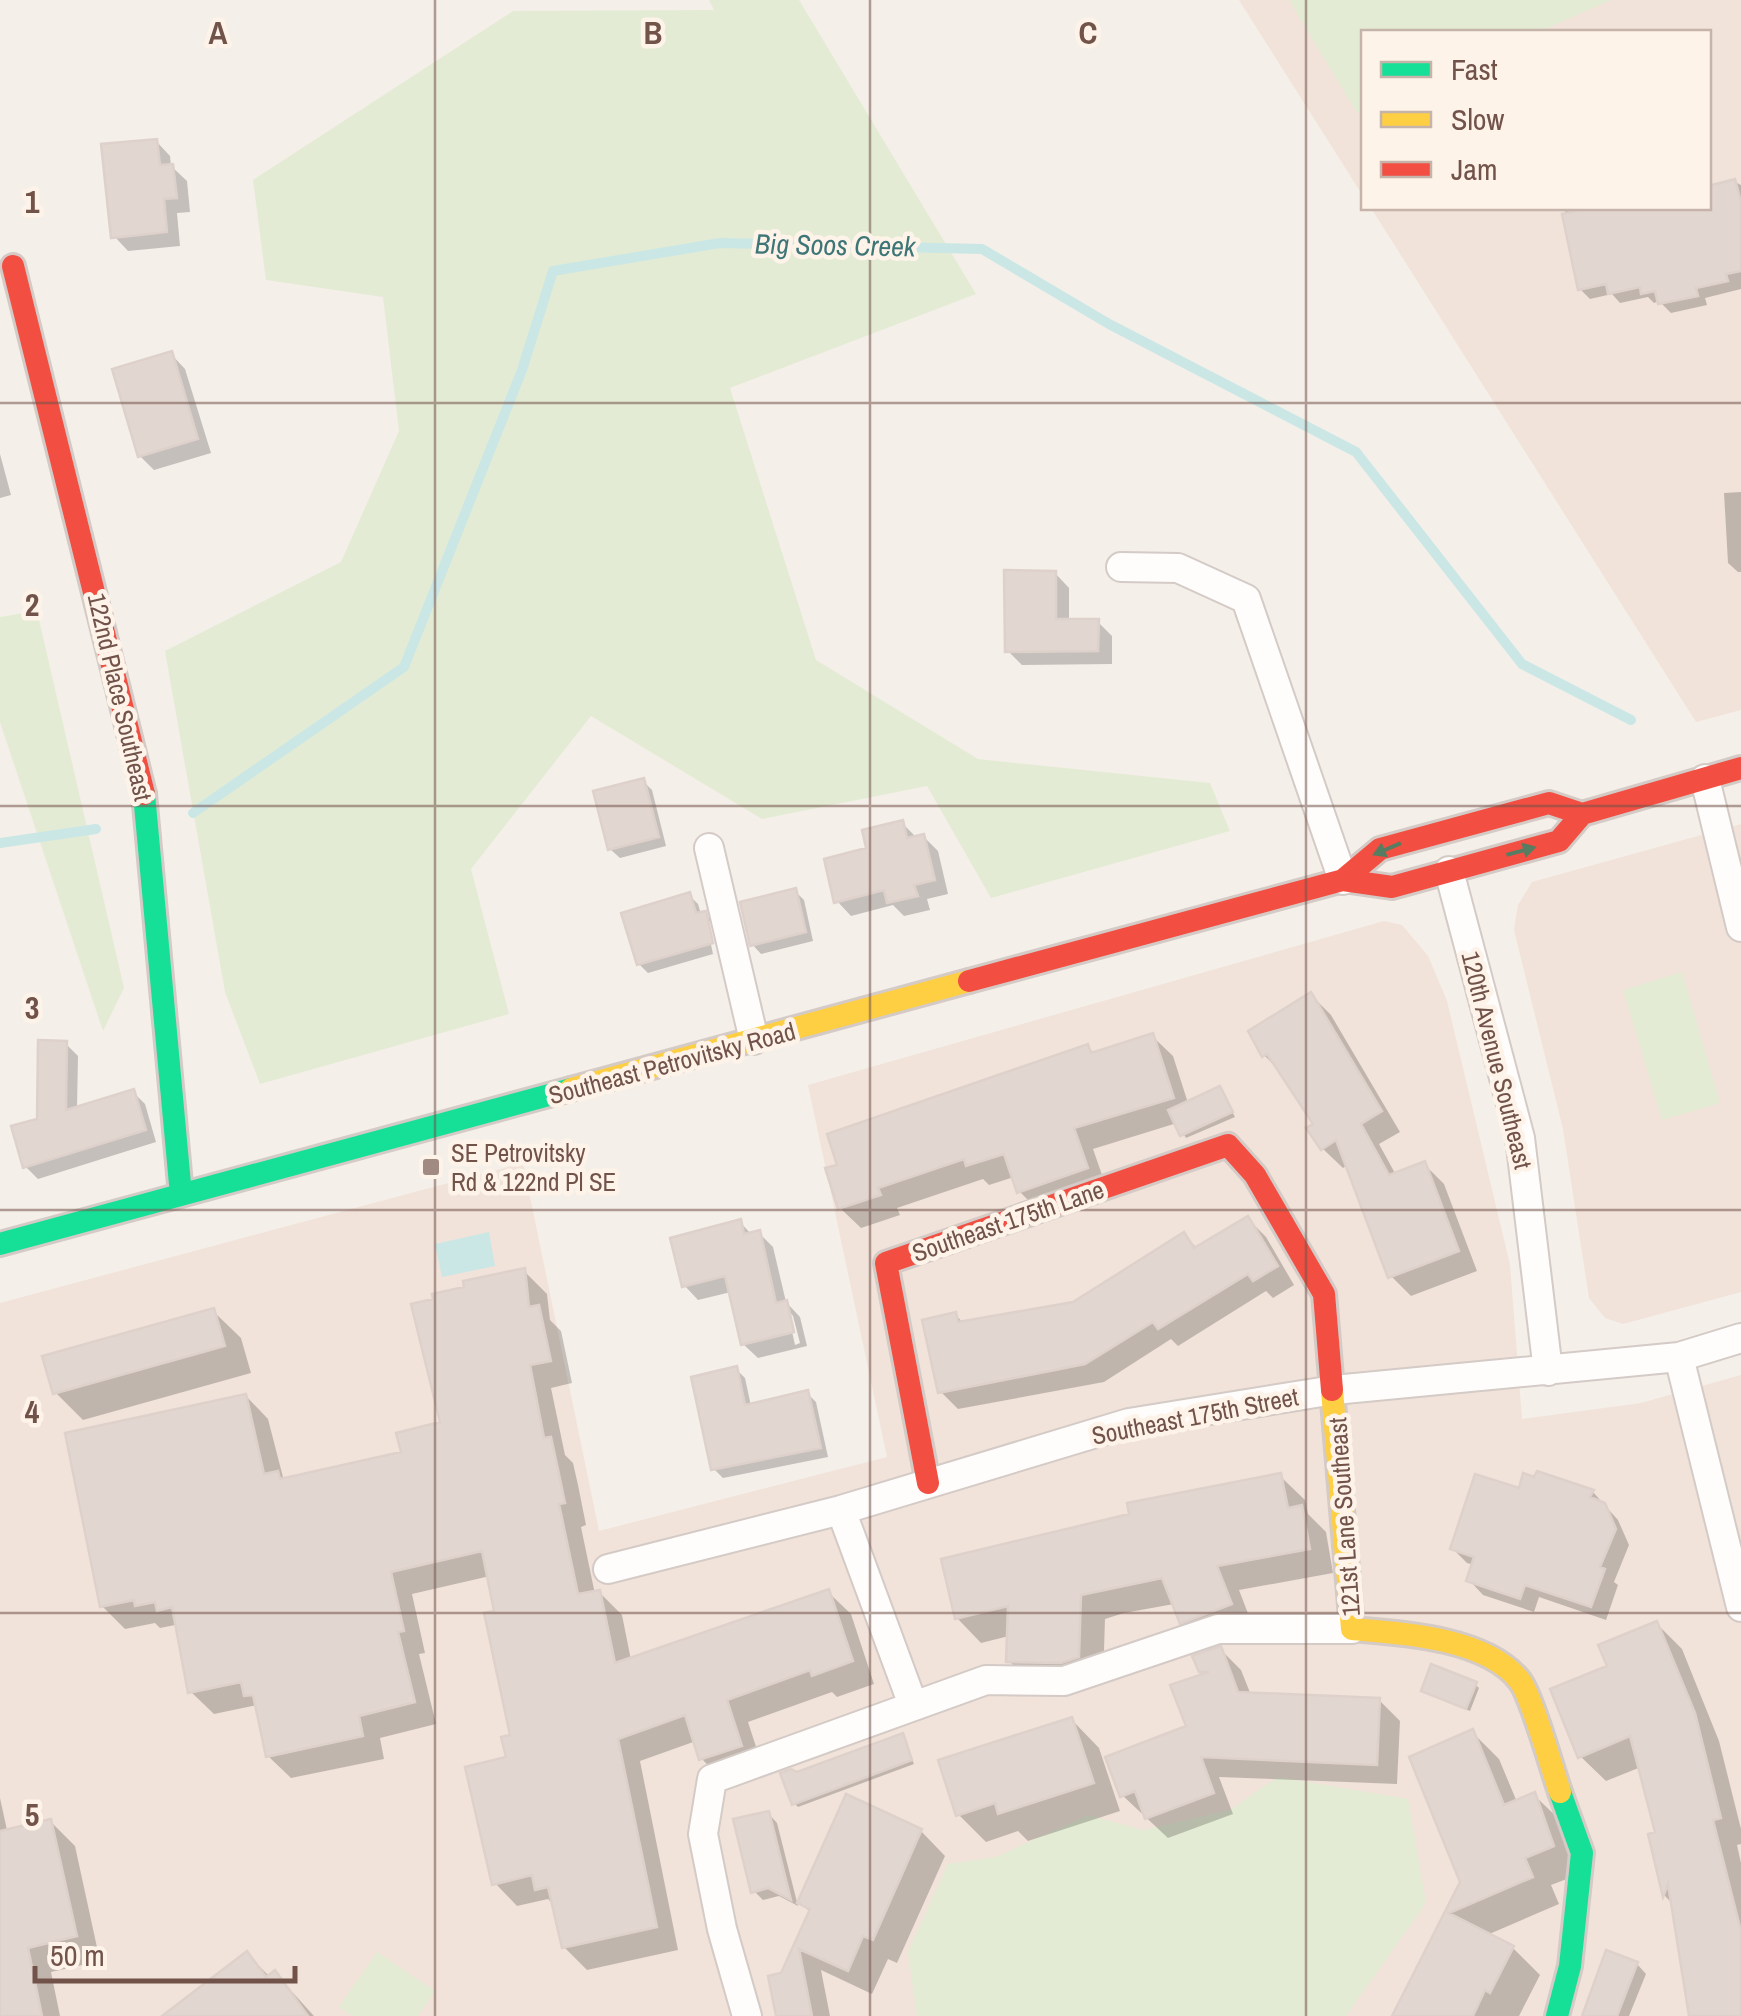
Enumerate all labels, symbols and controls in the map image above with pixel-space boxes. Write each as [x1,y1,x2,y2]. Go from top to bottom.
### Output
text: A [209,11,228,54]
text: B [644,11,662,54]
text: C [1079,11,1097,54]
legend [1361,30,1711,210]
text: Fast [1451,49,1498,89]
text: Slow [1451,99,1505,139]
text: Jam [1451,149,1497,189]
text: 1 [25,180,40,223]
water label: Big Soos Creek [754,225,917,265]
text: 2 [25,583,39,626]
street label: 122nd Place Southeast [80,590,160,804]
one-way arrow [1372,842,1402,858]
one-way arrow [1506,843,1537,859]
street label: 120th Avenue Southeast [1454,948,1541,1173]
text: 3 [25,986,39,1029]
street label: Southeast Petrovitsky Road [545,1014,799,1112]
place label: SE Petrovitsky Rd & 122nd Pl SE [451,1136,616,1199]
marker: SE Petrovitsky Rd & 122nd Pl SE [420,1156,442,1178]
street label: Southeast 175th Lane [908,1172,1108,1270]
street label: Southeast 175th Street [1089,1379,1301,1453]
text: 4 [25,1390,40,1433]
street label: 121st Lane Southeast [1320,1416,1368,1618]
text: 5 [25,1793,39,1836]
scale bar [35,1921,295,1983]
text: 50 m [50,1935,105,1975]

